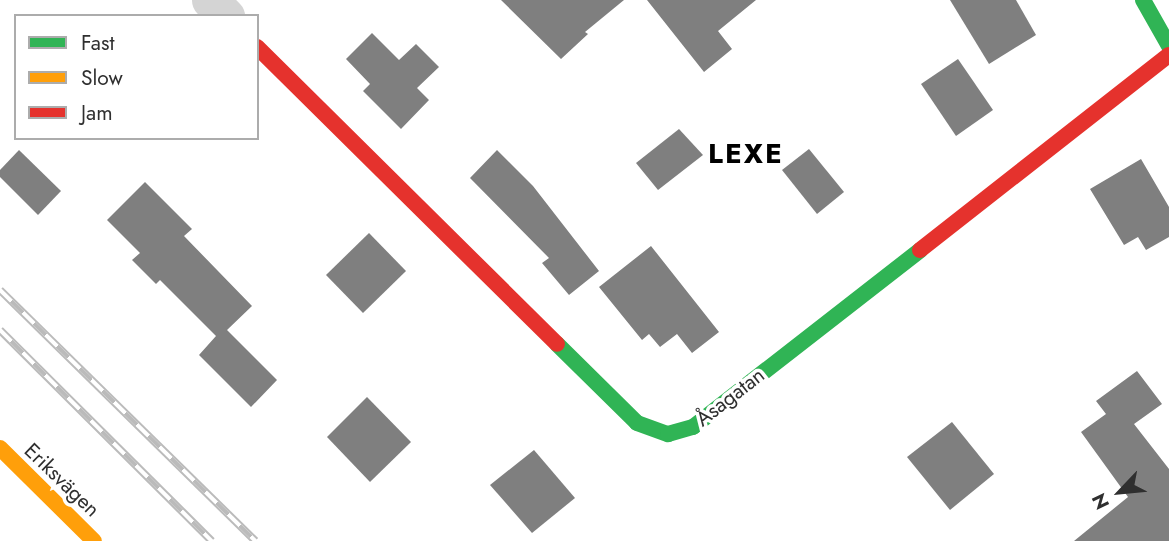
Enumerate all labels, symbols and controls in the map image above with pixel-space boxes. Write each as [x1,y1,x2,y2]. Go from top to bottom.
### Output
legend [14,14,259,140]
text: Fast [81,28,114,58]
text: Slow [81,63,123,93]
text: Jam [81,98,113,128]
district label: LEXE [709,137,783,171]
street label: Åsagatan [690,362,770,432]
street label: Eriksvägen [19,438,105,522]
north arrow [1085,457,1155,527]
text: N [1085,489,1116,514]

